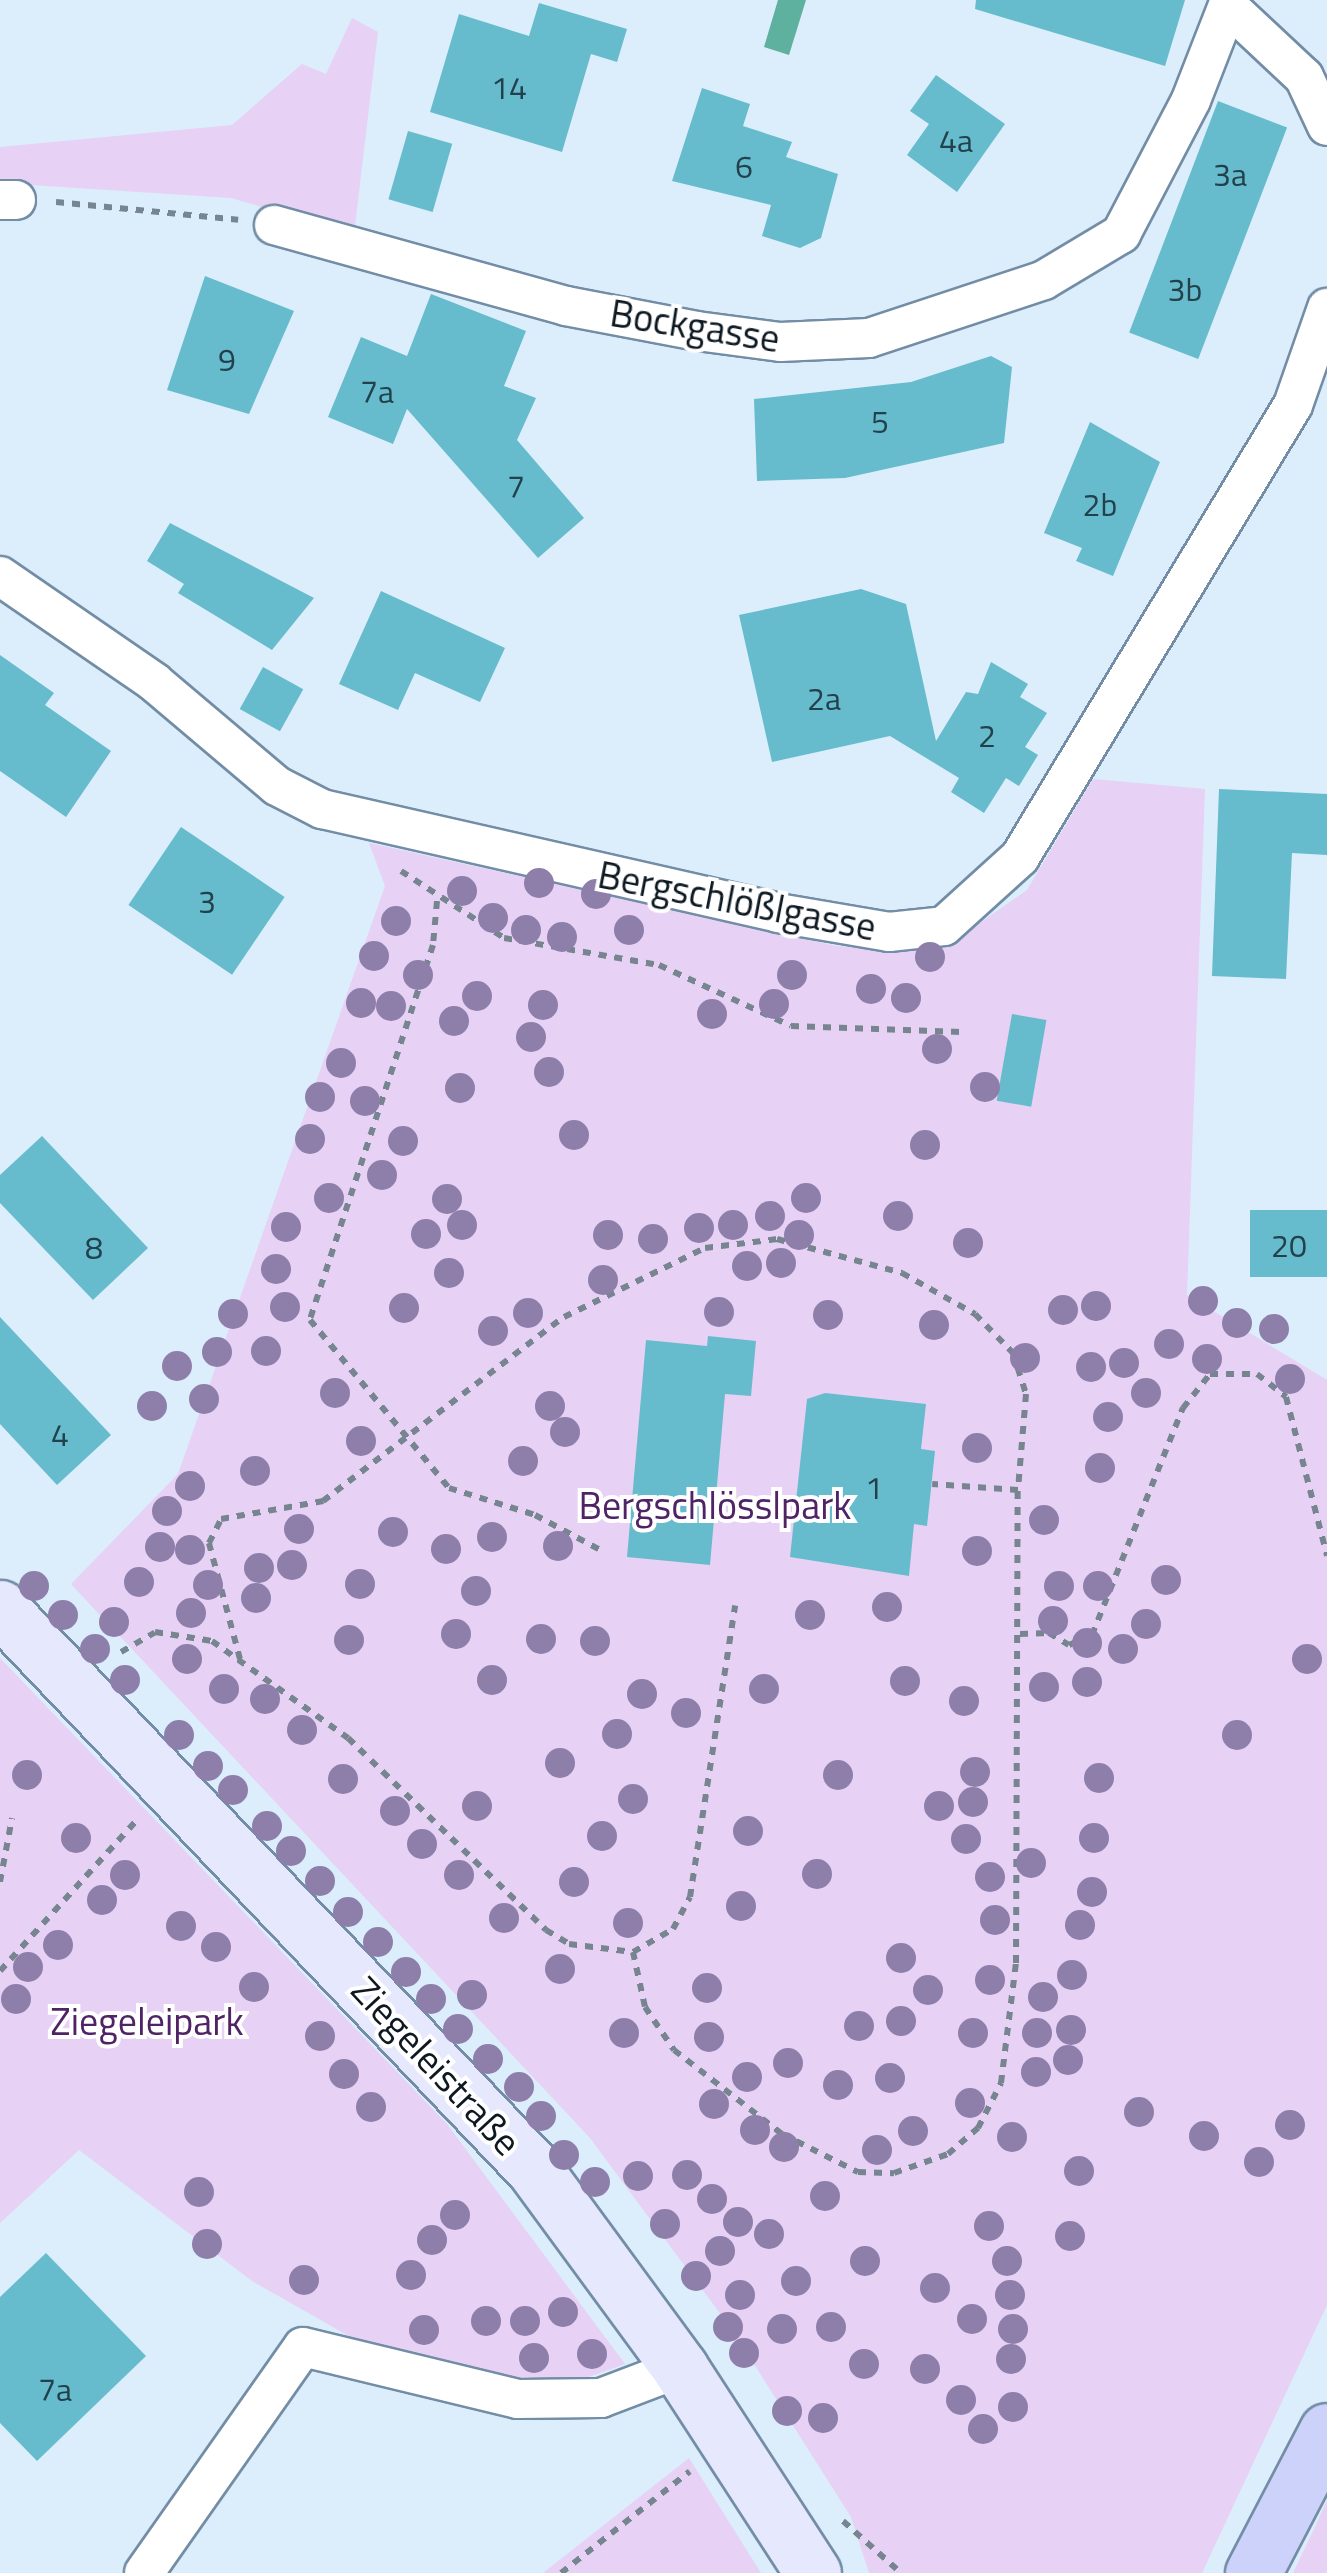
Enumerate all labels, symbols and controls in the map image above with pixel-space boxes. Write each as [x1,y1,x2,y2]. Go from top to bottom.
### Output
house number: 14 [491,68,527,106]
house number: 4a [939,121,973,159]
house number: 6 [735,147,753,185]
house number: 3a [1213,155,1247,193]
house number: 3b [1168,270,1202,308]
street label: Bockgasse [607,290,783,362]
house number: 9 [218,340,236,378]
house number: 7a [360,372,394,410]
house number: 5 [871,402,889,440]
house number: 7 [507,467,525,505]
house number: 2b [1083,485,1117,523]
house number: 2a [807,679,841,717]
house number: 2 [978,716,996,754]
street label: Bergschlößlgasse [594,852,880,950]
house number: 3 [198,882,216,920]
house number: 20 [1271,1226,1307,1264]
house number: 8 [85,1228,103,1266]
house number: 4 [51,1415,69,1453]
house number: 1 [865,1468,883,1506]
park label: Bergschlösslpark [578,1483,852,1529]
street label: Ziegeleistraße [342,1967,530,2165]
park label: Ziegeleipark [50,1999,244,2045]
house number: 7a [38,2370,72,2408]

